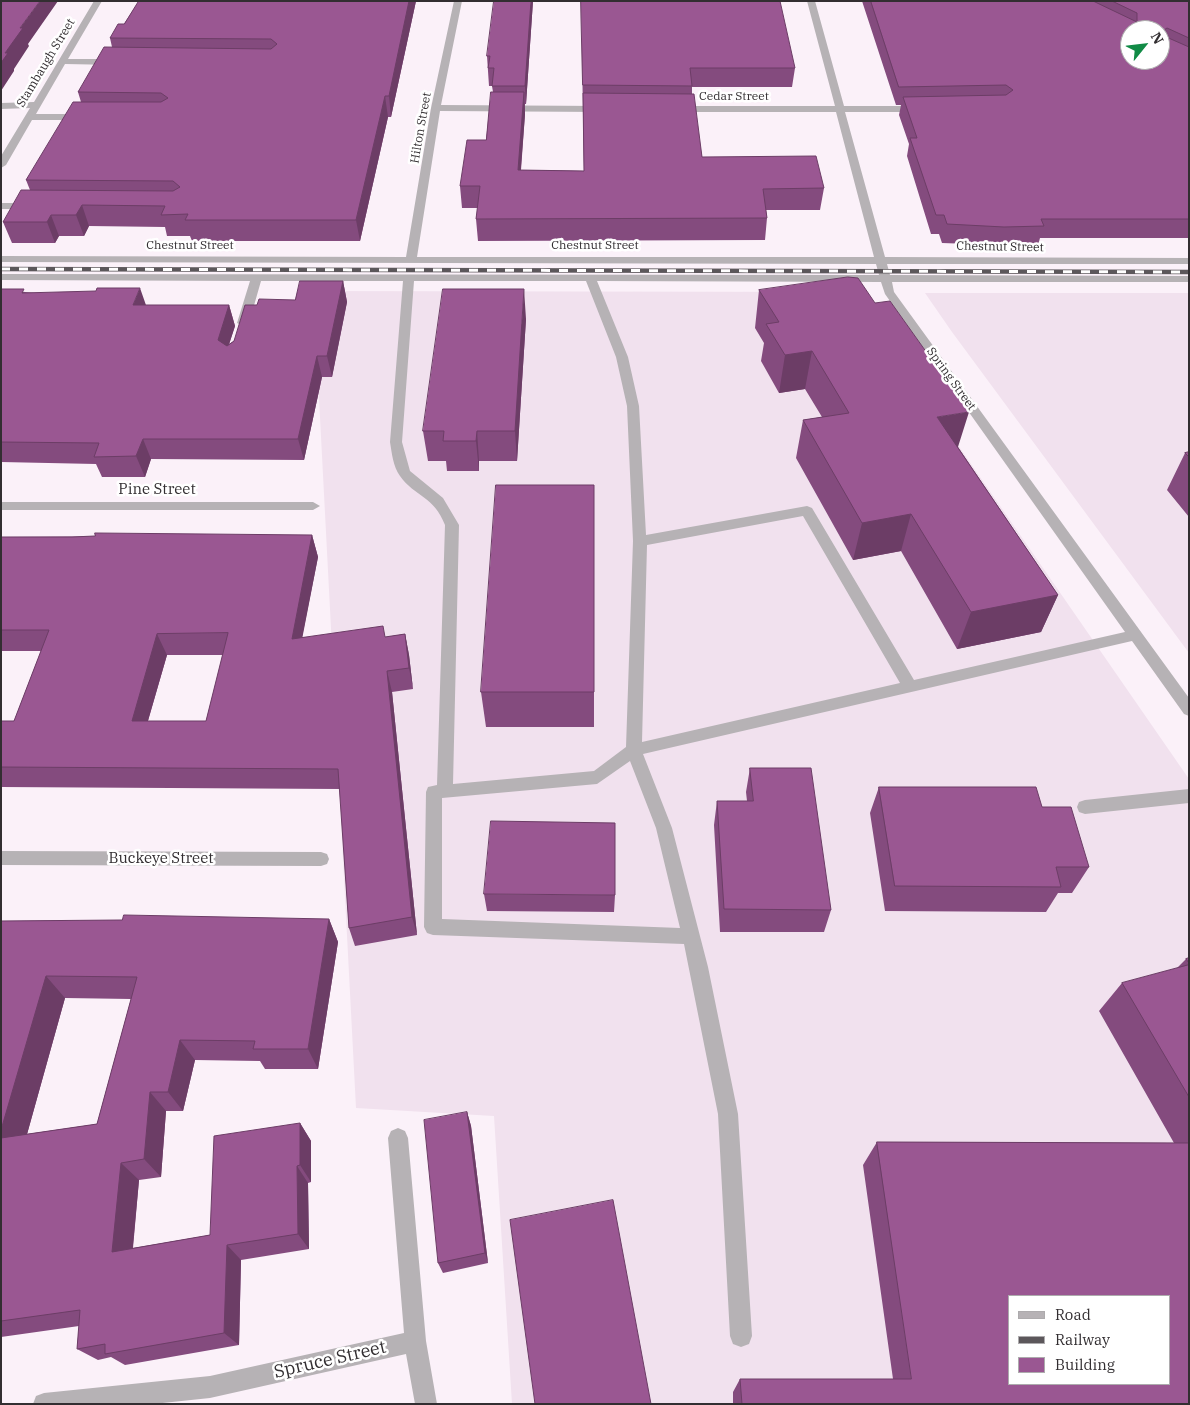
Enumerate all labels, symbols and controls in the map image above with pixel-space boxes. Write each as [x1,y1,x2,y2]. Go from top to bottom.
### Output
street label: Stambaugh Street [14,16,78,110]
north arrow [1120,20,1170,70]
text: N [1147,29,1168,47]
street label: Cedar Street [699,90,769,104]
street label: Hilton Street [408,91,434,165]
street label: Chestnut Street [146,239,234,253]
street label: Chestnut Street [551,239,639,253]
street label: Chestnut Street [956,239,1044,255]
street label: Spring Street [923,345,979,413]
street label: Pine Street [118,481,196,499]
street label: Buckeye Street [109,850,213,868]
legend [1008,1295,1170,1385]
text: Road [1055,1305,1091,1324]
text: Railway [1055,1330,1110,1349]
street label: Spruce Street [272,1337,388,1383]
text: Building [1055,1355,1115,1374]

